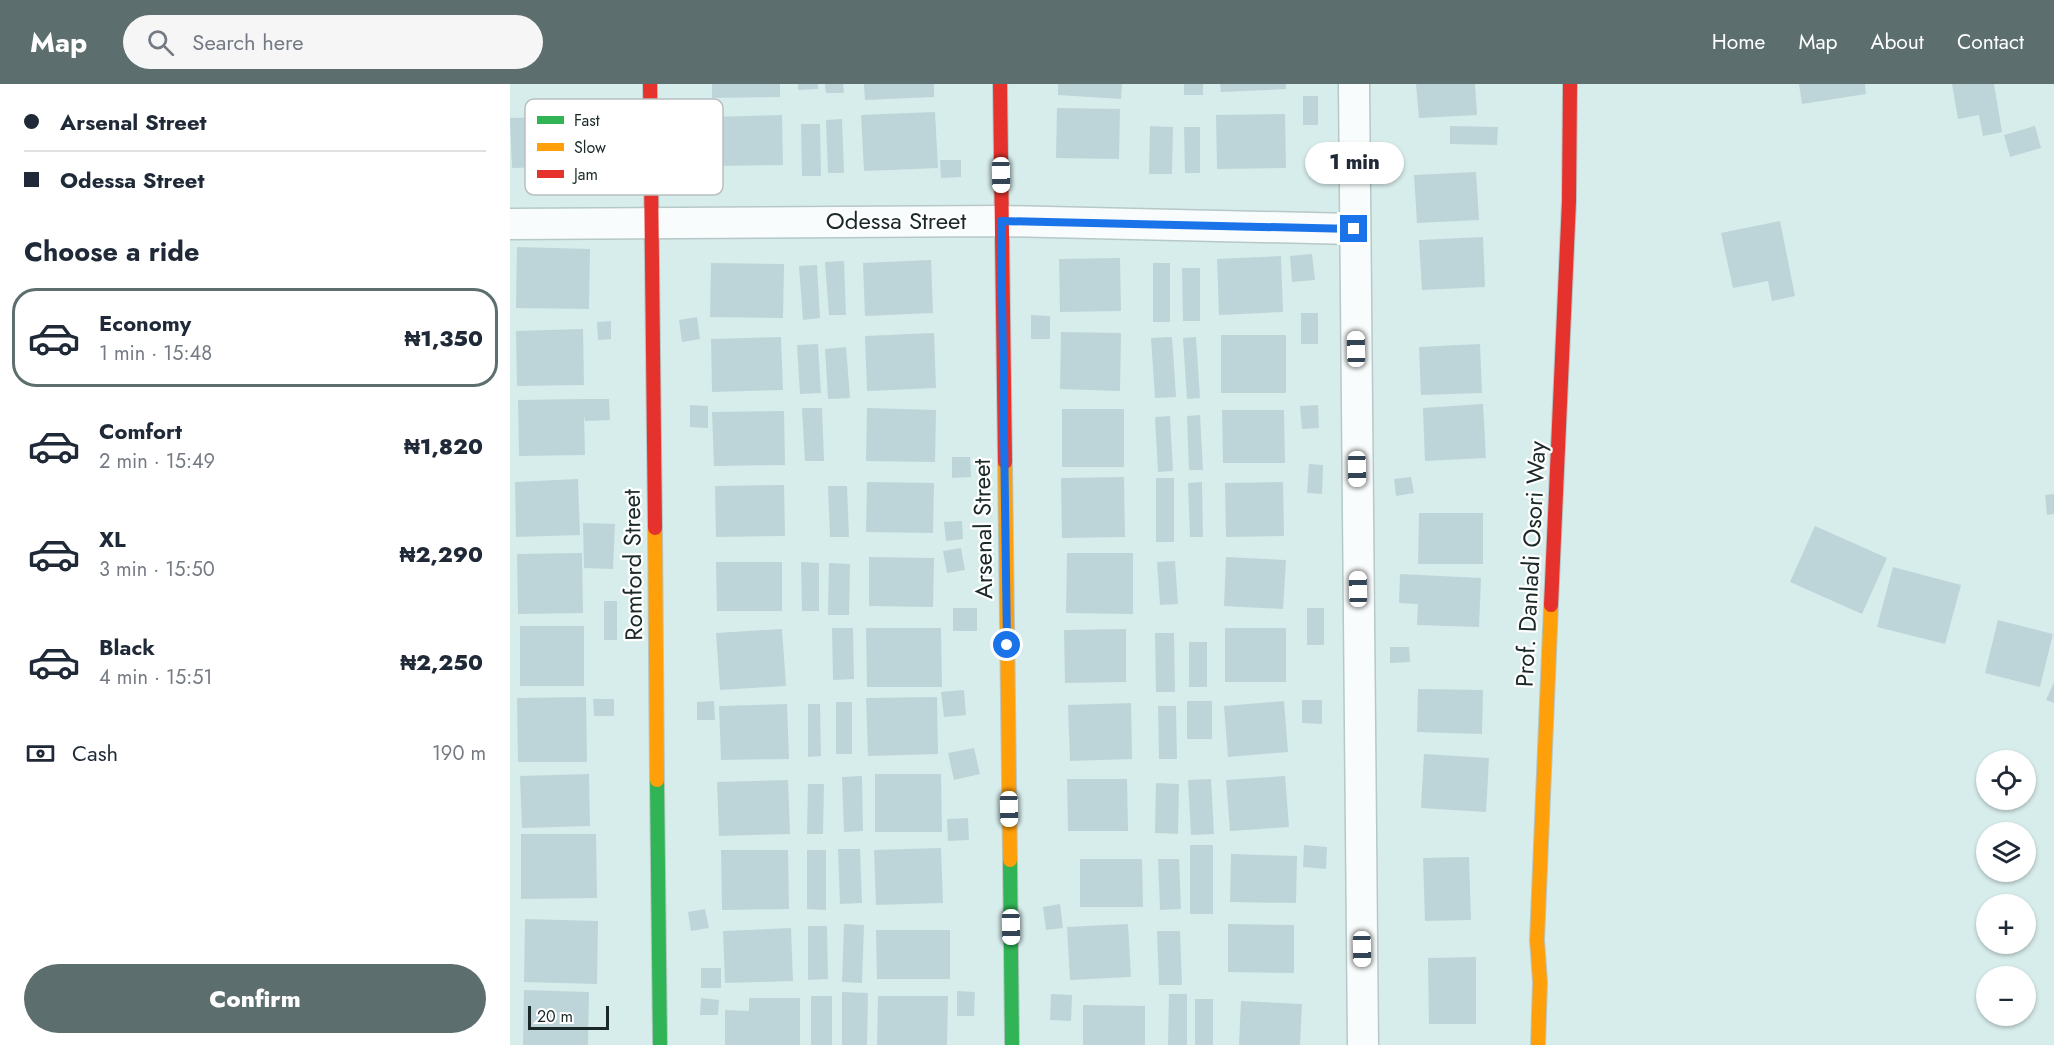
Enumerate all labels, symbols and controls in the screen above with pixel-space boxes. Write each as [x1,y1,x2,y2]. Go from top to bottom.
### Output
search box [123,15,543,69]
text: Map [30,22,87,63]
icon: search [144,26,177,59]
text: Search here [192,26,304,58]
text: Home [1712,27,1765,57]
text: Map [1798,27,1838,57]
text: About [1871,27,1924,57]
text: Contact [1957,27,2024,57]
legend [525,99,723,195]
text: Arsenal Street [60,106,207,138]
text: Fast [574,109,600,132]
text: Slow [574,136,606,159]
callout: 1 min [1304,142,1404,184]
text: 1 min [1329,148,1380,177]
car [992,157,1010,193]
text: Jam [572,163,598,186]
text: Odessa Street [60,164,204,196]
street label: Odessa Street [826,203,966,238]
route end [1340,215,1367,242]
text: Choose a ride [24,232,199,271]
text: Economy [99,307,191,339]
icon: car [27,311,81,365]
text: ₦1,350 [404,322,483,354]
car [1347,331,1365,367]
text: 1 min · 15:48 [99,339,212,368]
text: Comfort [99,415,182,447]
icon: car [27,419,81,473]
text: ₦1,820 [404,430,483,462]
street label: Prof. Danladi Osori Way [1507,440,1554,688]
text: 2 min · 15:49 [99,447,215,476]
car [1348,451,1366,487]
street label: Arsenal Street [964,458,1001,599]
street label: Romford Street [614,489,651,641]
text: XL [99,523,126,555]
icon: car [27,527,81,581]
text: ₦2,290 [400,538,483,570]
text: 3 min · 15:50 [99,555,215,584]
car [1349,571,1367,607]
text: Black [99,631,155,663]
route start [993,631,1020,658]
icon: car [27,635,81,689]
text: ₦2,250 [400,646,483,678]
text: 4 min · 15:51 [99,663,213,692]
icon: cash [24,737,57,770]
text: Cash [72,737,118,769]
text: 190 m [432,739,486,768]
map controls [1976,750,2036,1026]
button: locate [1976,750,2036,810]
car [1000,791,1018,827]
button: layers [1976,822,2036,882]
button: + [1976,894,2036,954]
car [1002,909,1020,945]
car [1353,931,1371,967]
button: Confirm [24,964,486,1033]
button: − [1976,966,2036,1026]
scale bar [528,1003,609,1030]
text: 20 m [537,1005,573,1028]

